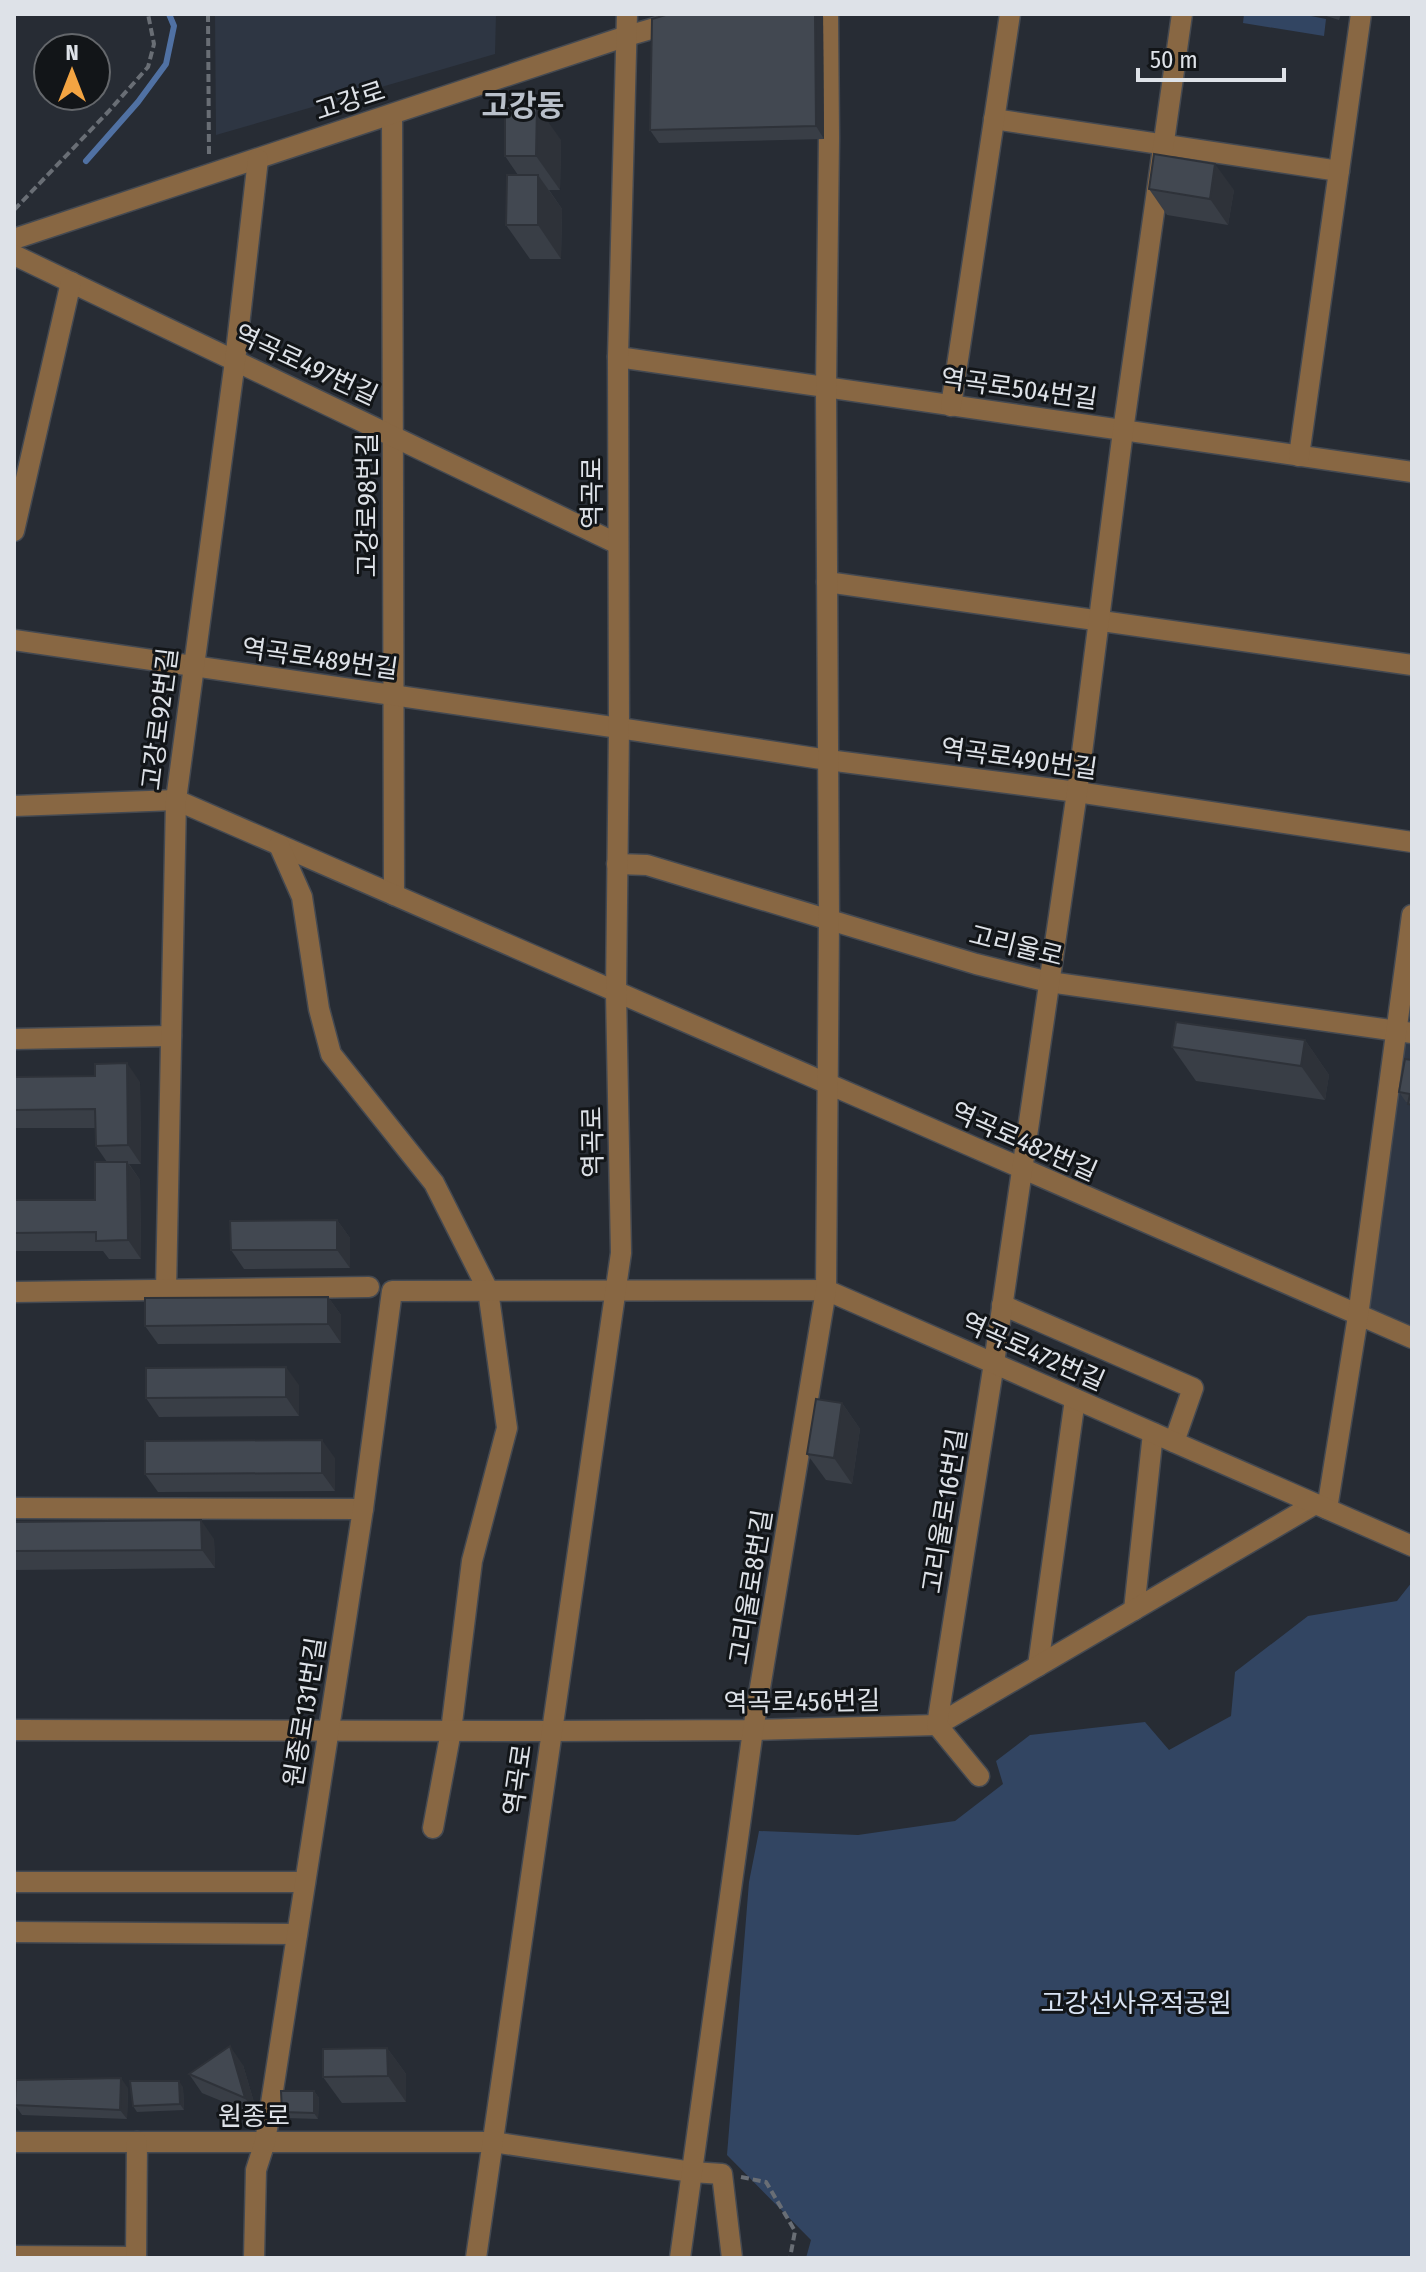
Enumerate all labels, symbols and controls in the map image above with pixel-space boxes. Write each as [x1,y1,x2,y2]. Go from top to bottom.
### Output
north arrow [32,32,112,112]
scale bar [1138,32,1284,82]
text: N [65,39,79,66]
text: 50 m [1150,46,1198,74]
street label: 고강로 [311,75,389,127]
district label: 고강동 [482,88,564,124]
street label: 역곡로497번길 [229,318,383,412]
street label: 역곡로504번길 [939,363,1099,415]
street label: 고강로98번길 [352,432,383,578]
street label: 역곡로 [577,457,608,529]
street label: 역곡로489번길 [240,633,400,685]
street label: 고강로92번길 [136,646,184,792]
street label: 역곡로490번길 [939,733,1099,785]
street label: 고리울로 [966,919,1066,973]
street label: 역곡로482번길 [946,1096,1102,1188]
street label: 역곡로 [577,1106,609,1178]
street label: 역곡로472번길 [957,1307,1109,1397]
street label: 고리울로16번길 [917,1426,973,1596]
street label: 고리울로8번길 [723,1507,779,1667]
street label: 원종로131번길 [278,1635,332,1789]
street label: 역곡로456번길 [723,1685,881,1719]
street label: 역곡로 [498,1742,538,1818]
park label: 고강선사유적공원 [1040,1988,1232,2019]
street label: 원종로 [218,2101,290,2132]

